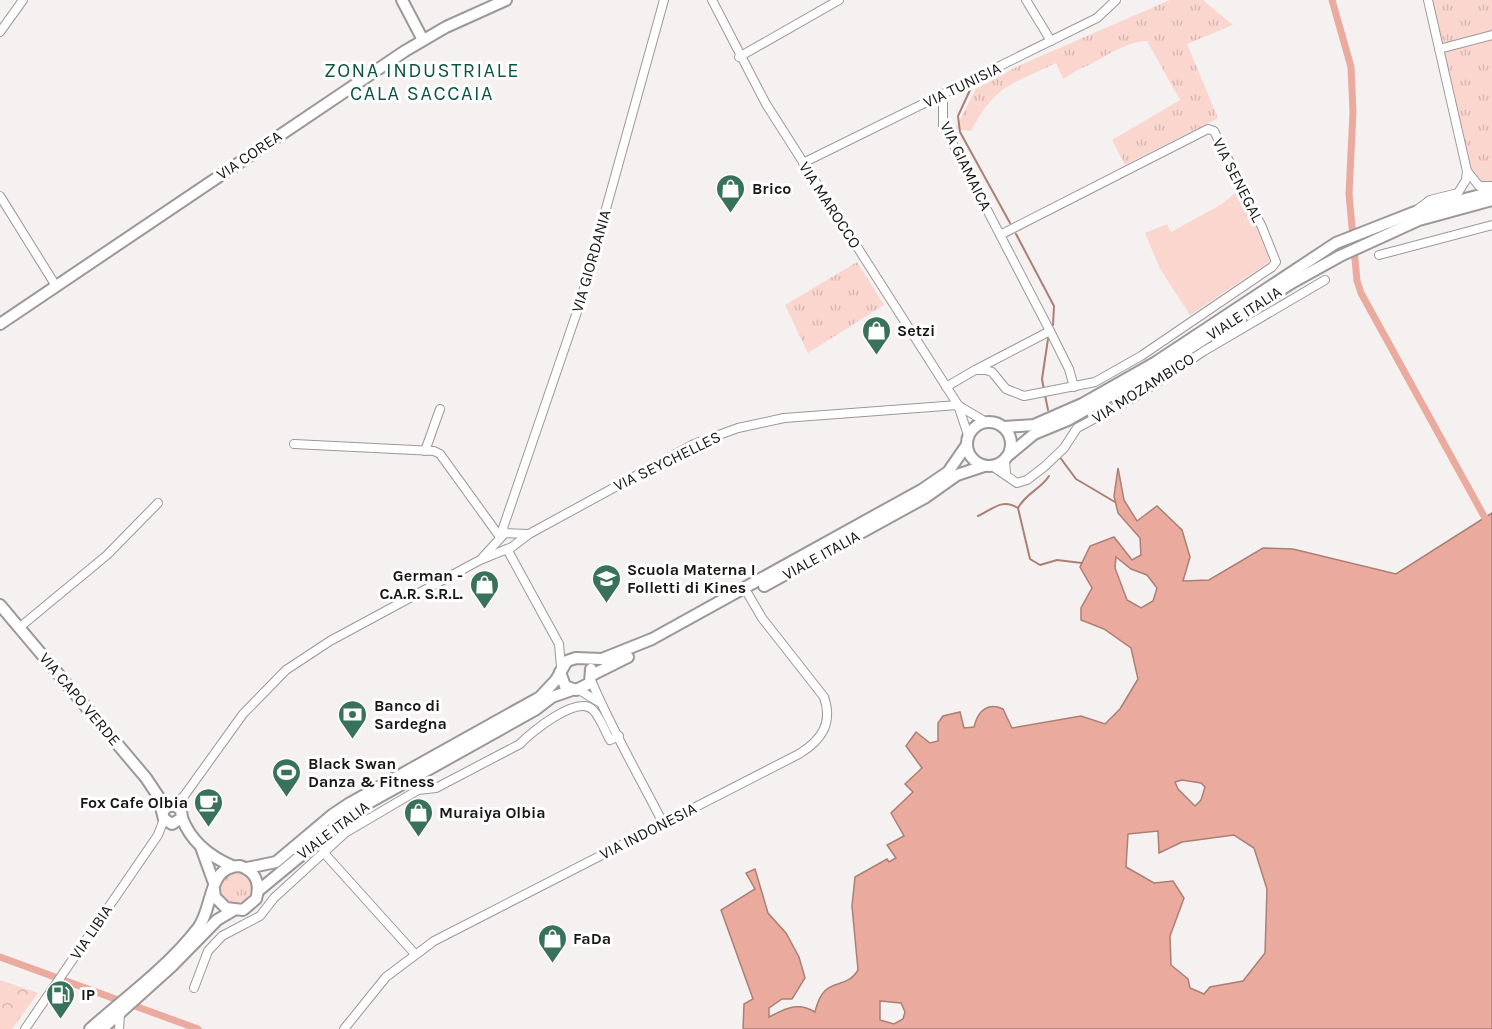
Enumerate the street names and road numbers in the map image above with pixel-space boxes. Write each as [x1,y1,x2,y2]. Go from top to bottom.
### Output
street label: VIA TUNISIA [920,58,1004,112]
street label: VIA GIAMAICA [936,118,996,214]
street label: VIA COREA [213,126,285,184]
street label: VIA SENEGAL [1209,135,1268,226]
street label: VIA MAROCCO [795,158,865,252]
street label: VIA GIORDANIA [567,208,615,314]
street label: VIALE ITALIA [1203,282,1285,344]
street label: VIA MOZAMBICO [1088,349,1198,427]
street label: VIA SEYCHELLES [610,427,724,495]
street label: VIALE ITALIA [779,526,863,584]
street label: VIA CAPO VERDE [36,649,124,749]
street label: VIALE ITALIA [293,797,373,863]
street label: VIA INDONESIA [596,798,700,864]
street label: VIA LIBIA [66,901,116,963]

